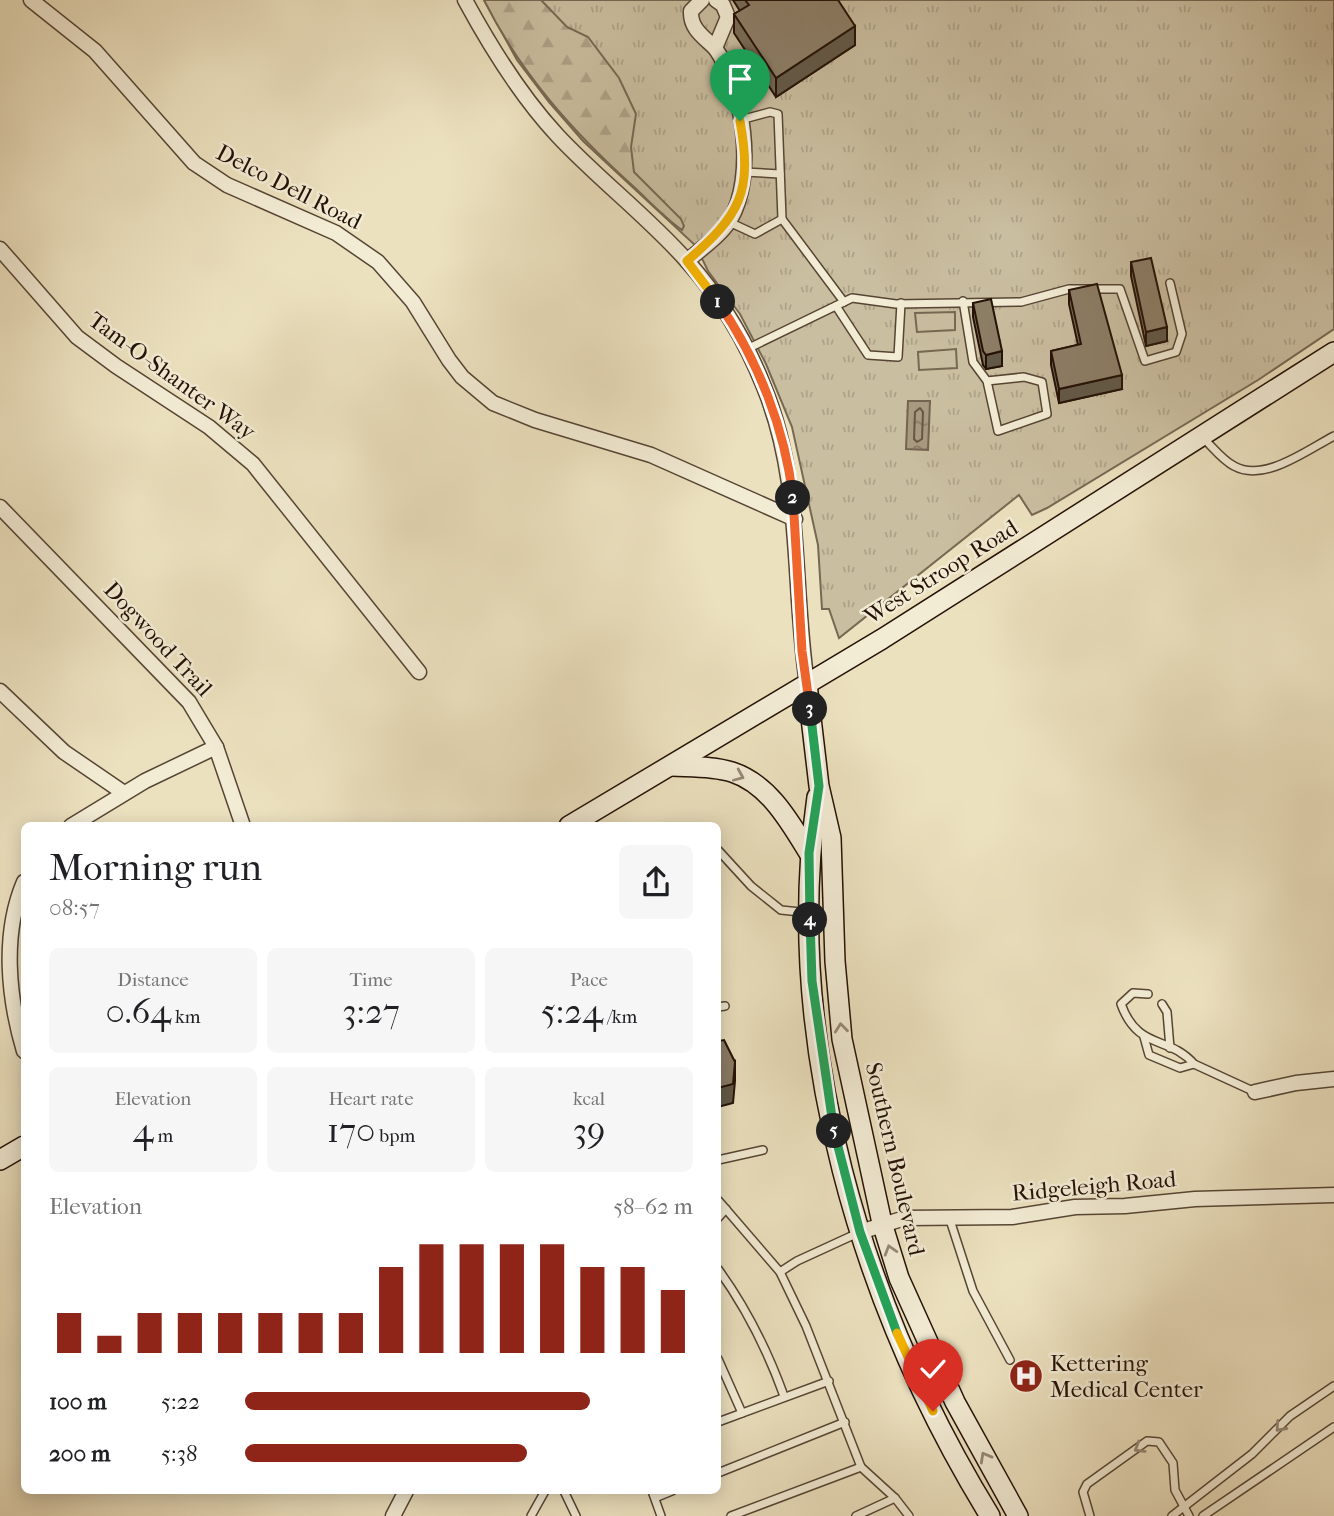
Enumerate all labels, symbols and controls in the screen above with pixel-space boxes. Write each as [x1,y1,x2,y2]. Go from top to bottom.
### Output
pin [710,49,770,121]
icon: arrive [721,60,759,98]
street label: Delco Dell Road [212,139,367,235]
pin: 1 [700,284,736,320]
text: 1 [714,290,721,312]
street label: Tam-O-Shanter Way [83,306,261,446]
pin: 2 [776,480,810,516]
text: 2 [788,486,797,508]
street label: West Stroop Road [858,514,1023,631]
street label: Dogwood Trail [98,576,218,702]
pin: 3 [792,692,828,726]
text: 3 [806,697,813,719]
one-way arrow [731,768,744,782]
text: Morning run [49,845,262,890]
button: share [619,845,693,919]
text: 08:57 [49,894,100,921]
pin: 4 [792,902,828,937]
text: 4 [804,908,815,930]
text: Distance [117,969,189,991]
text: Time [349,969,393,991]
text: Pace [570,969,608,991]
text: 0.64 [105,991,171,1032]
text: 3:27 [342,991,400,1032]
text: 5:24 [541,991,603,1032]
text: km [171,1006,201,1028]
text: /km [603,1006,637,1028]
one-way arrow [834,1022,849,1034]
street label: Southern Boulevard [860,1060,930,1259]
text: Elevation [115,1088,191,1110]
text: Heart rate [328,1088,414,1110]
text: kcal [573,1088,605,1110]
text: 4 [133,1110,153,1151]
text: 170 [327,1110,375,1151]
text: 39 [573,1110,605,1151]
pin: 5 [816,1114,852,1148]
text: 5 [829,1119,838,1141]
text: m [153,1125,173,1147]
text: bpm [375,1125,415,1147]
street label: Ridgeleigh Road [1011,1165,1178,1207]
text: Elevation [49,1193,142,1220]
text: 58–62 m [613,1193,693,1220]
one-way arrow [884,1245,898,1257]
pin [903,1339,963,1411]
icon: check [914,1350,952,1388]
place label: Kettering Medical Center [1050,1350,1203,1403]
hospital icon: Kettering Medical Center [1007,1357,1045,1395]
text: 100 m [49,1388,107,1415]
text: 5:22 [161,1388,200,1415]
one-way arrow [1276,1419,1288,1432]
text: 200 m [49,1440,110,1467]
text: 5:38 [161,1440,198,1467]
one-way arrow [1134,1440,1147,1453]
one-way arrow [980,1451,993,1464]

